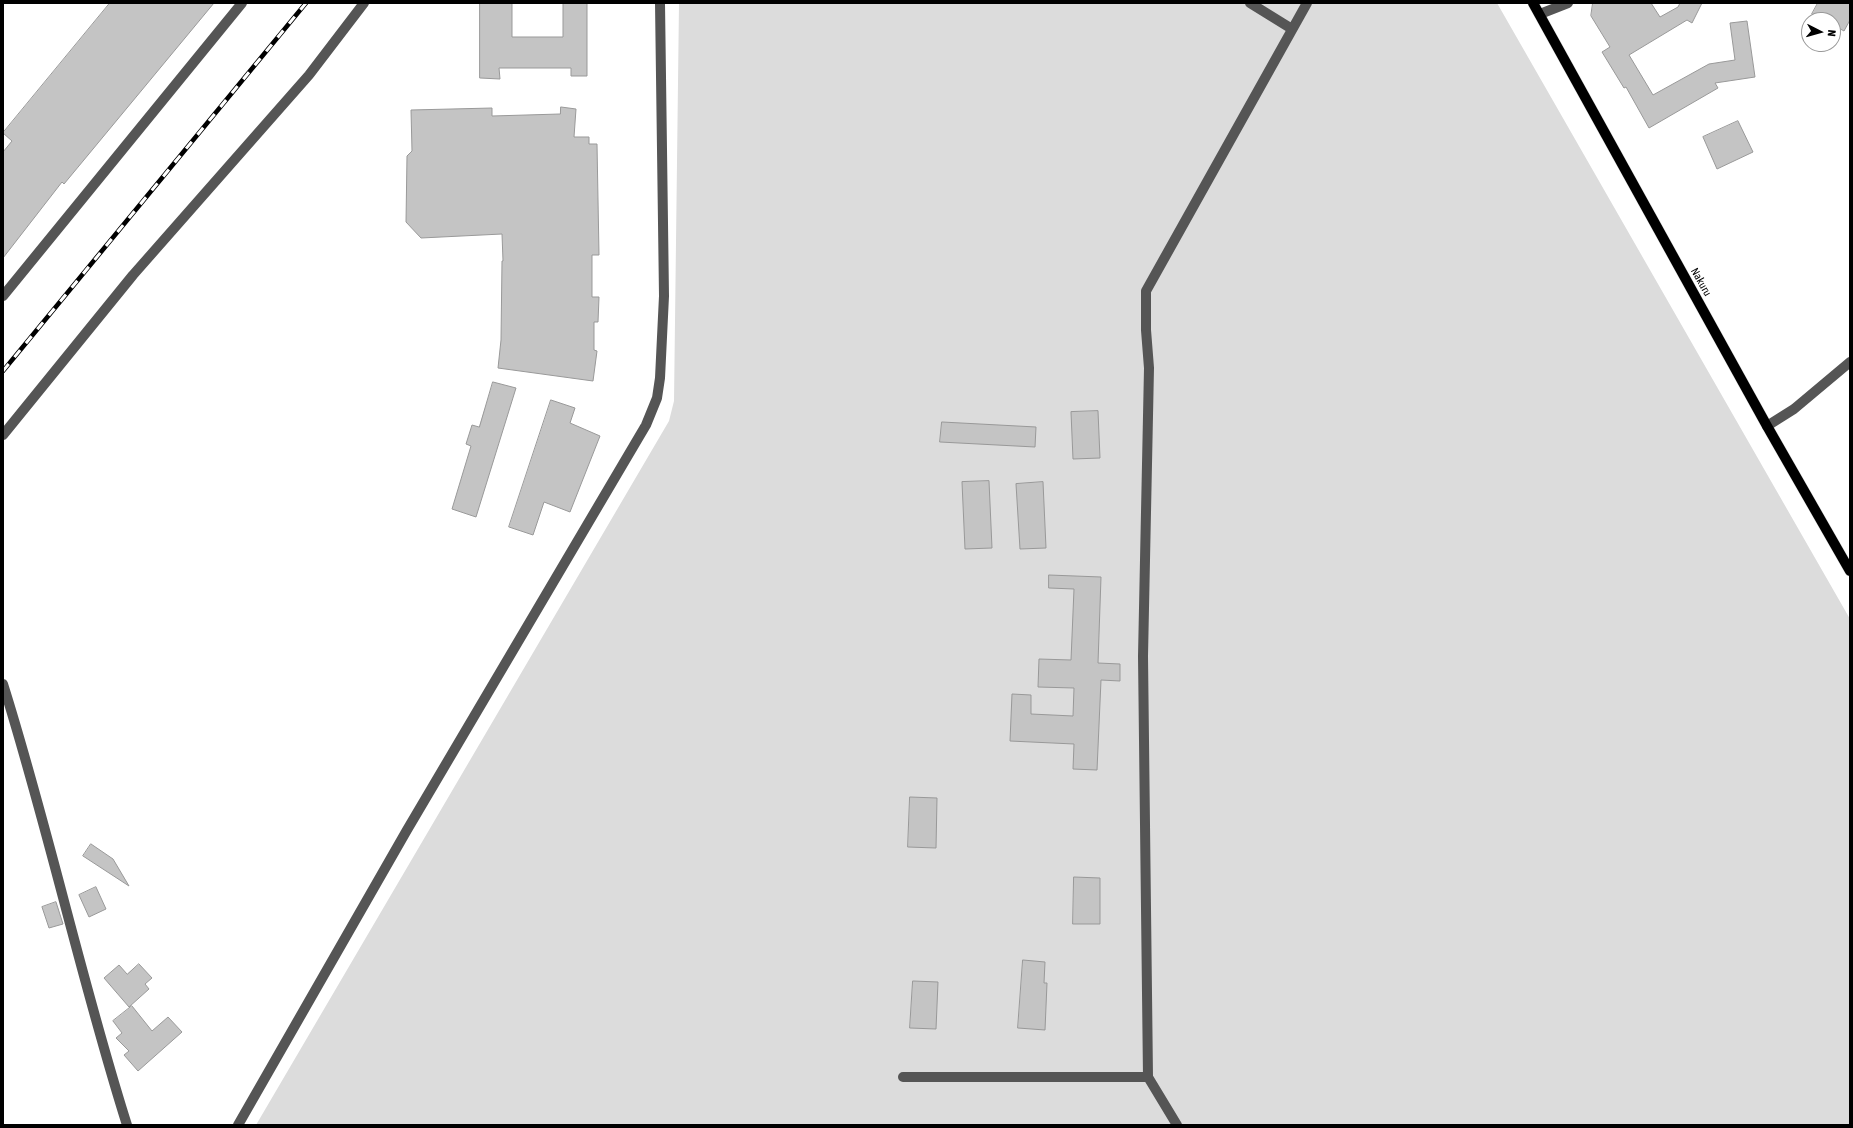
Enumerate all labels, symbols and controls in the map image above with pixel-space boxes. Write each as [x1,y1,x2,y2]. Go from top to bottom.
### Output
north arrow [1801,12,1841,52]
text: N [1826,29,1838,37]
street label: Nakuru [1688,266,1714,298]

